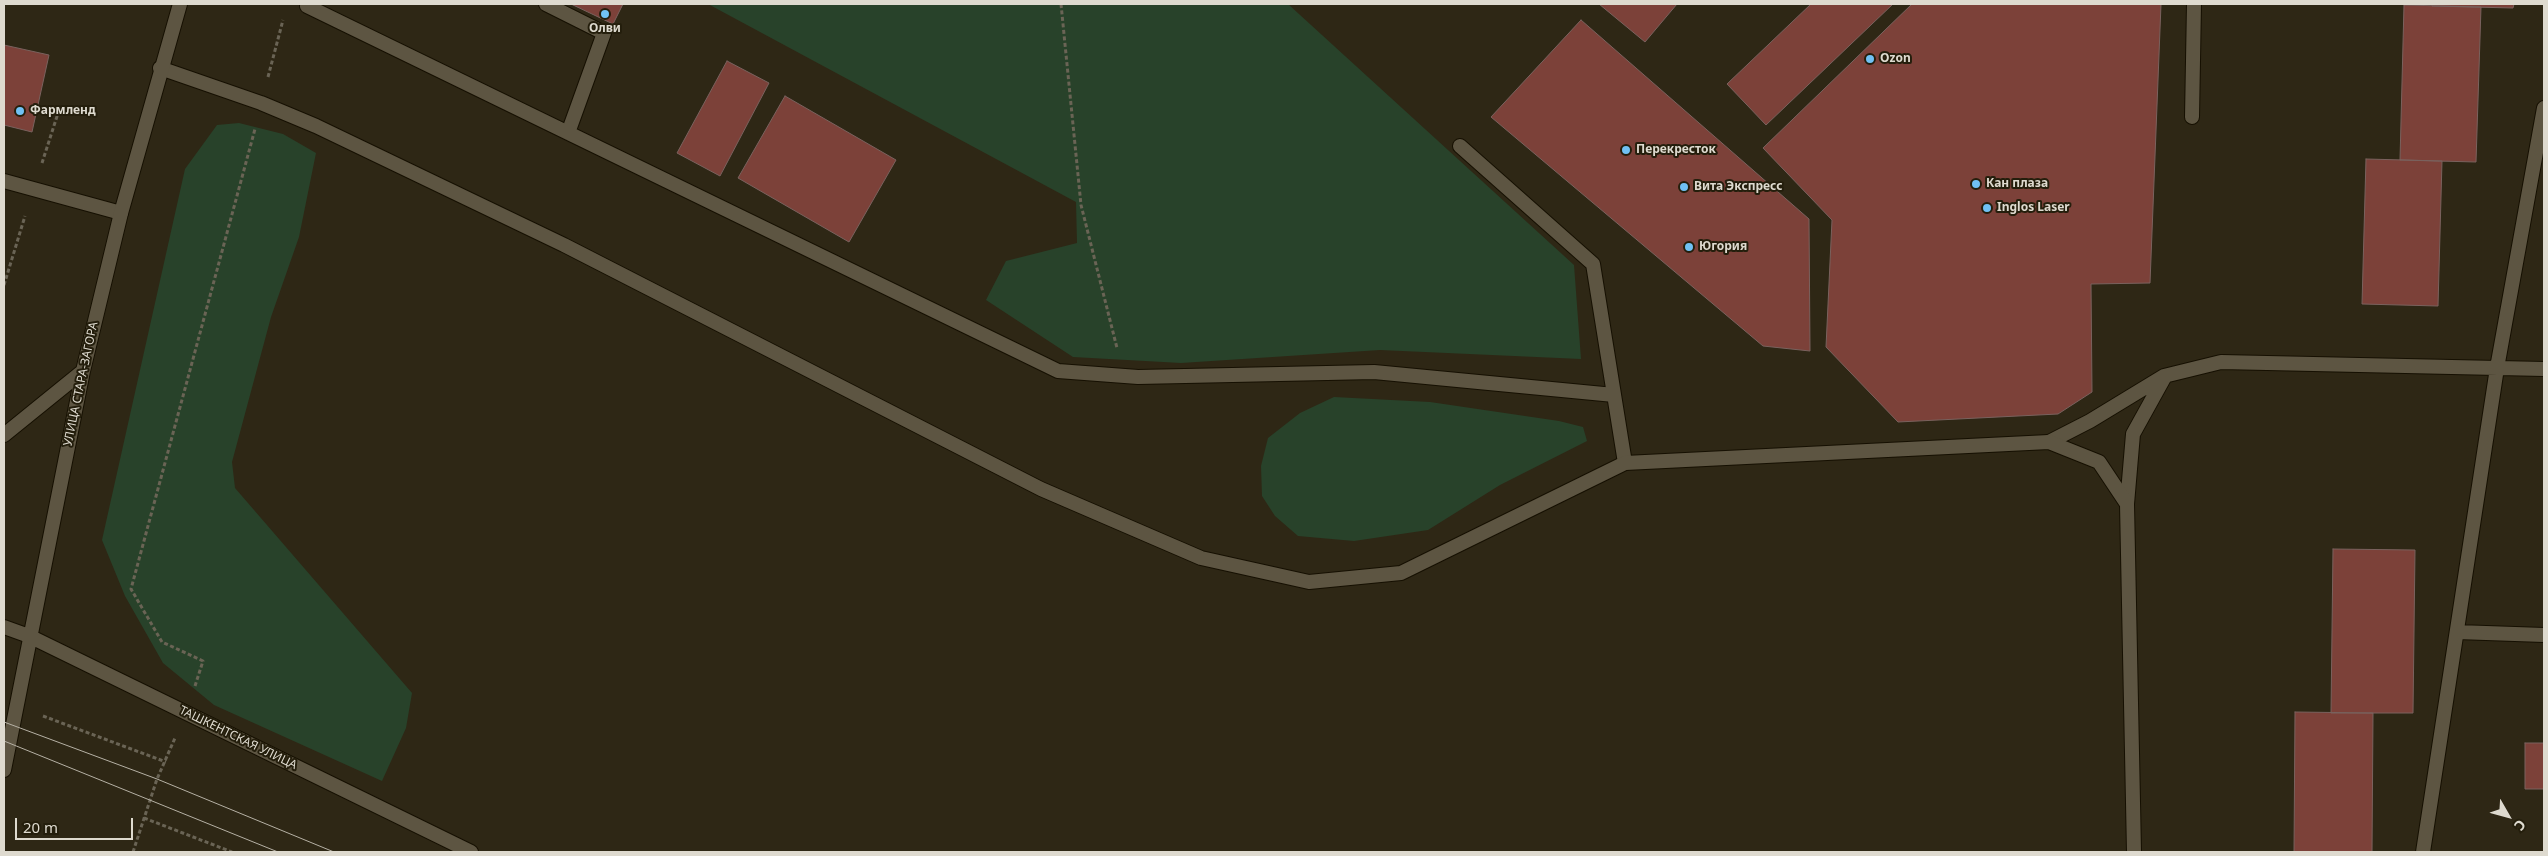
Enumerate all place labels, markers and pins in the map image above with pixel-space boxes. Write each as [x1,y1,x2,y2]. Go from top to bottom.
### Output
marker: Олви [599,8,611,20]
place label: Олви [589,22,621,36]
place label: Ozon [1880,52,1911,66]
marker: Ozon [1864,53,1876,65]
place label: Фармленд [30,104,96,118]
marker: Фармленд [14,105,26,117]
place label: Перекресток [1636,143,1716,157]
marker: Перекресток [1620,144,1632,156]
place label: Кан плаза [1986,177,2048,191]
marker: Кан плаза [1970,178,1982,190]
place label: Вита Экспресс [1694,180,1783,194]
marker: Вита Экспресс [1678,181,1690,193]
place label: Inglos Laser [1997,201,2070,215]
marker: Inglos Laser [1981,202,1993,214]
place label: Югория [1699,240,1747,254]
marker: Югория [1683,241,1695,253]

